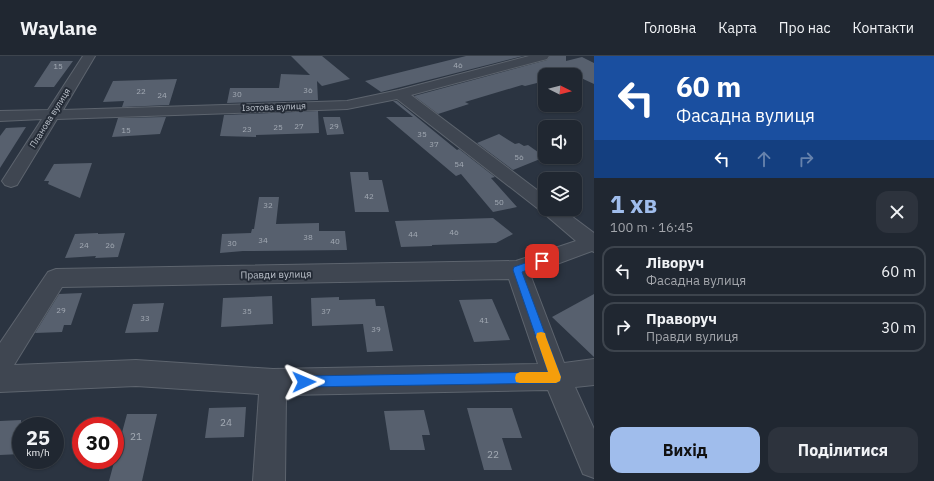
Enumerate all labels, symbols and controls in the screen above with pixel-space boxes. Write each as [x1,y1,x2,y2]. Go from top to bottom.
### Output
text: Waylane [20,16,97,40]
text: Головна [644,19,696,37]
text: Карта [718,19,757,37]
text: Про нас [779,19,831,37]
text: Контакти [853,19,914,37]
house number: 46 [453,60,463,70]
house number: 15 [53,61,63,71]
north arrow [538,68,582,112]
map controls [538,68,582,216]
text: 60 m [676,68,741,105]
icon: left [610,72,662,124]
house number: 36 [303,85,313,95]
street label: Планова вулиця [27,86,72,150]
house number: 22 [136,86,146,96]
house number: 30 [232,89,242,99]
house number: 24 [157,90,167,100]
street label: Ізотова вулиця [242,100,306,113]
text: Фасадна вулиця [676,104,815,127]
button: sound [538,120,582,164]
house number: 27 [294,121,304,131]
house number: 29 [329,121,339,131]
house number: 25 [273,122,283,132]
house number: 23 [242,124,252,134]
house number: 15 [121,125,131,135]
house number: 35 [417,129,427,139]
house number: 37 [429,139,439,149]
icon: left [711,148,733,170]
icon: ahead [753,148,775,170]
icon: right [795,148,817,170]
house number: 56 [514,152,524,162]
house number: 54 [454,159,464,169]
button: layers [538,172,582,216]
text: 1 хв [610,188,657,220]
house number: 42 [364,191,374,201]
button: close [876,191,918,233]
house number: 50 [494,197,504,207]
house number: 32 [263,200,273,210]
text: 100 m · 16:45 [610,219,693,236]
house number: 46 [449,227,459,237]
house number: 44 [408,229,418,239]
house number: 38 [303,232,313,242]
house number: 34 [258,235,268,245]
house number: 40 [330,236,340,246]
house number: 30 [227,238,237,248]
house number: 24 [79,240,89,250]
house number: 26 [105,240,115,250]
pin [525,244,559,278]
icon: arrive [531,250,553,272]
text: Ліворуч [646,253,704,272]
icon: left [612,260,634,282]
text: 60 m [881,262,916,281]
street label: Правди вулиця [240,267,312,282]
text: Фасадна вулиця [646,272,746,289]
house number: 29 [56,305,66,315]
house number: 35 [242,306,252,316]
house number: 37 [321,306,331,316]
text: Праворуч [646,309,717,328]
house number: 33 [140,313,150,323]
house number: 41 [479,315,489,325]
icon: right [612,316,634,338]
text: 30 m [881,318,916,337]
house number: 39 [371,324,381,334]
text: Правди вулиця [646,328,738,345]
position arrow [283,361,325,403]
house number: 24 [220,416,232,429]
speed limit sign: 30 [72,417,124,469]
text: 25 [26,424,50,451]
button: Вихід [610,427,760,473]
button: Поділитися [768,427,918,473]
house number: 21 [130,430,142,443]
text: km/h [26,446,50,459]
house number: 22 [487,448,499,461]

